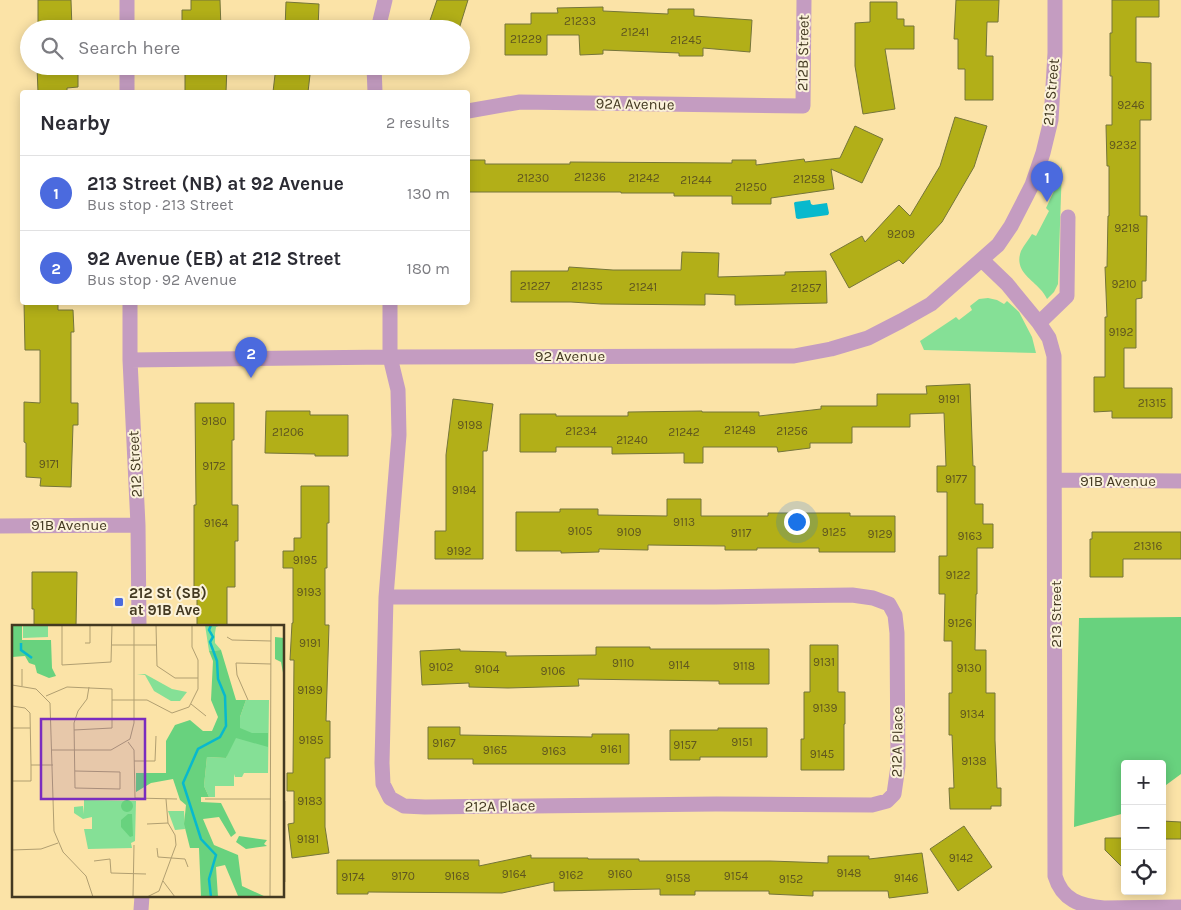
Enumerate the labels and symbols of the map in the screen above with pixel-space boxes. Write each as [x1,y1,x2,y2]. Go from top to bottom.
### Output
house number: 21233 [564,14,596,28]
street label: 212B Street [793,14,813,91]
house number: 21241 [621,25,649,39]
house number: 21229 [510,32,542,46]
house number: 21245 [670,33,702,47]
street label: 213 Street [1039,57,1063,126]
street label: 92A Avenue [595,94,675,114]
house number: 9246 [1117,98,1145,112]
house number: 9232 [1109,138,1137,152]
pin: 1 [1031,161,1063,202]
house number: 21236 [574,170,606,184]
house number: 21230 [517,171,549,185]
house number: 21242 [628,171,660,185]
house number: 21258 [793,172,825,186]
house number: 21244 [680,173,712,187]
house number: 21250 [735,180,767,194]
house number: 9218 [1114,221,1140,235]
house number: 9209 [887,227,915,241]
house number: 9210 [1111,277,1137,291]
house number: 21227 [520,279,551,293]
house number: 21235 [571,279,603,293]
house number: 21241 [629,280,657,294]
house number: 21257 [791,281,821,295]
house number: 9192 [1109,325,1133,339]
pin: 2 [235,337,267,378]
street label: 92 Avenue [535,347,605,365]
house number: 9191 [938,392,960,406]
house number: 21315 [1138,396,1167,410]
house number: 9180 [201,414,227,428]
house number: 9198 [457,418,483,432]
house number: 21248 [724,423,756,437]
house number: 21234 [565,424,597,438]
house number: 21256 [776,424,808,438]
house number: 21206 [272,425,304,439]
house number: 21242 [668,425,700,439]
street label: 212 Street [124,430,146,498]
house number: 21240 [616,433,648,447]
house number: 9171 [39,457,59,471]
house number: 9172 [202,459,226,473]
house number: 9177 [945,472,967,486]
street label: 91B Avenue [1080,472,1156,490]
house number: 9194 [452,483,477,497]
your location [784,509,810,535]
house number: 9113 [673,515,695,529]
street label: 91B Avenue [31,516,107,534]
house number: 9164 [204,516,229,530]
house number: 9105 [568,524,593,538]
house number: 9109 [616,525,642,539]
house number: 9125 [822,525,847,539]
house number: 9117 [731,526,752,540]
house number: 9129 [868,527,892,541]
house number: 9163 [958,529,982,543]
house number: 21316 [1134,539,1163,553]
house number: 9192 [447,544,471,558]
house number: 9195 [293,553,318,567]
house number: 9122 [946,568,970,582]
street label: 213 Street [1047,580,1065,648]
place label: 212 St (SB) at 91B Ave [129,584,207,619]
house number: 9193 [297,585,321,599]
marker: 212 St (SB) at 91B Ave [113,596,125,608]
house number: 9126 [948,616,972,630]
inset map [12,625,285,898]
house number: 9191 [299,636,321,650]
house number: 9131 [813,655,835,669]
house number: 9110 [612,656,634,670]
house number: 9114 [668,658,690,672]
house number: 9118 [733,659,755,673]
house number: 9102 [428,660,454,674]
house number: 9130 [956,661,982,675]
house number: 9104 [475,662,500,676]
house number: 9106 [541,664,566,678]
house number: 9189 [297,683,323,697]
house number: 9139 [813,701,838,715]
street label: 212A Place [887,706,907,778]
house number: 9134 [960,707,985,721]
house number: 9185 [298,733,324,747]
house number: 9151 [731,735,753,749]
house number: 9167 [432,736,456,750]
house number: 9157 [673,738,697,752]
house number: 9161 [600,742,622,756]
house number: 9165 [483,743,508,757]
house number: 9163 [542,744,566,758]
house number: 9145 [810,747,834,761]
house number: 9138 [961,754,987,768]
house number: 9183 [297,794,323,808]
street label: 212A Place [464,796,536,816]
house number: 9181 [297,832,319,846]
house number: 9142 [949,851,973,865]
house number: 9148 [836,866,862,880]
house number: 9164 [502,867,527,881]
house number: 9160 [608,867,632,881]
house number: 9162 [559,868,583,882]
house number: 9170 [391,869,415,883]
house number: 9168 [444,869,470,883]
house number: 9154 [724,869,748,883]
house number: 9174 [341,870,365,884]
house number: 9158 [665,871,691,885]
house number: 9146 [894,871,918,885]
house number: 9152 [779,872,803,886]

